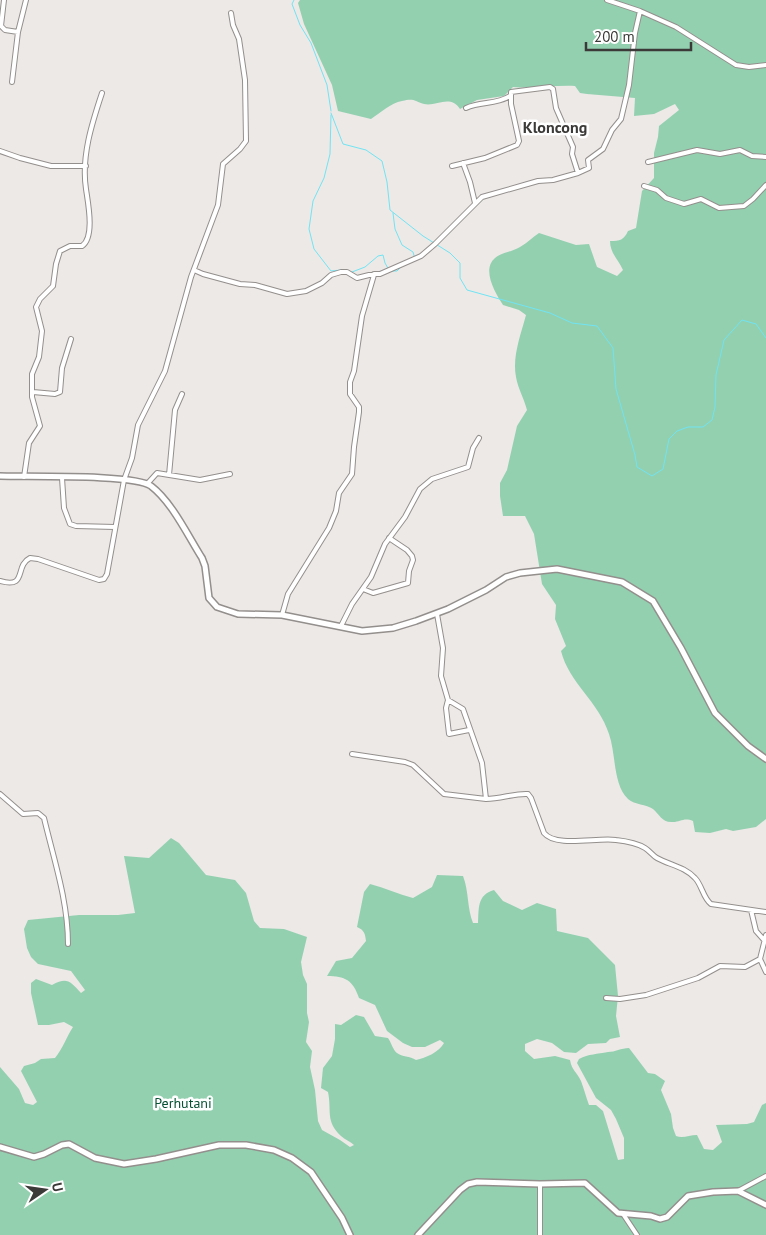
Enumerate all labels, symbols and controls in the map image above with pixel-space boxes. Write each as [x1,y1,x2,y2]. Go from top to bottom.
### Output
scale bar [586,20,691,52]
text: 200 m [594,27,635,46]
district label: Kloncong [523,117,587,137]
park label: Perhutani [154,1094,212,1112]
north arrow [20,1165,70,1215]
text: U [48,1181,67,1193]

